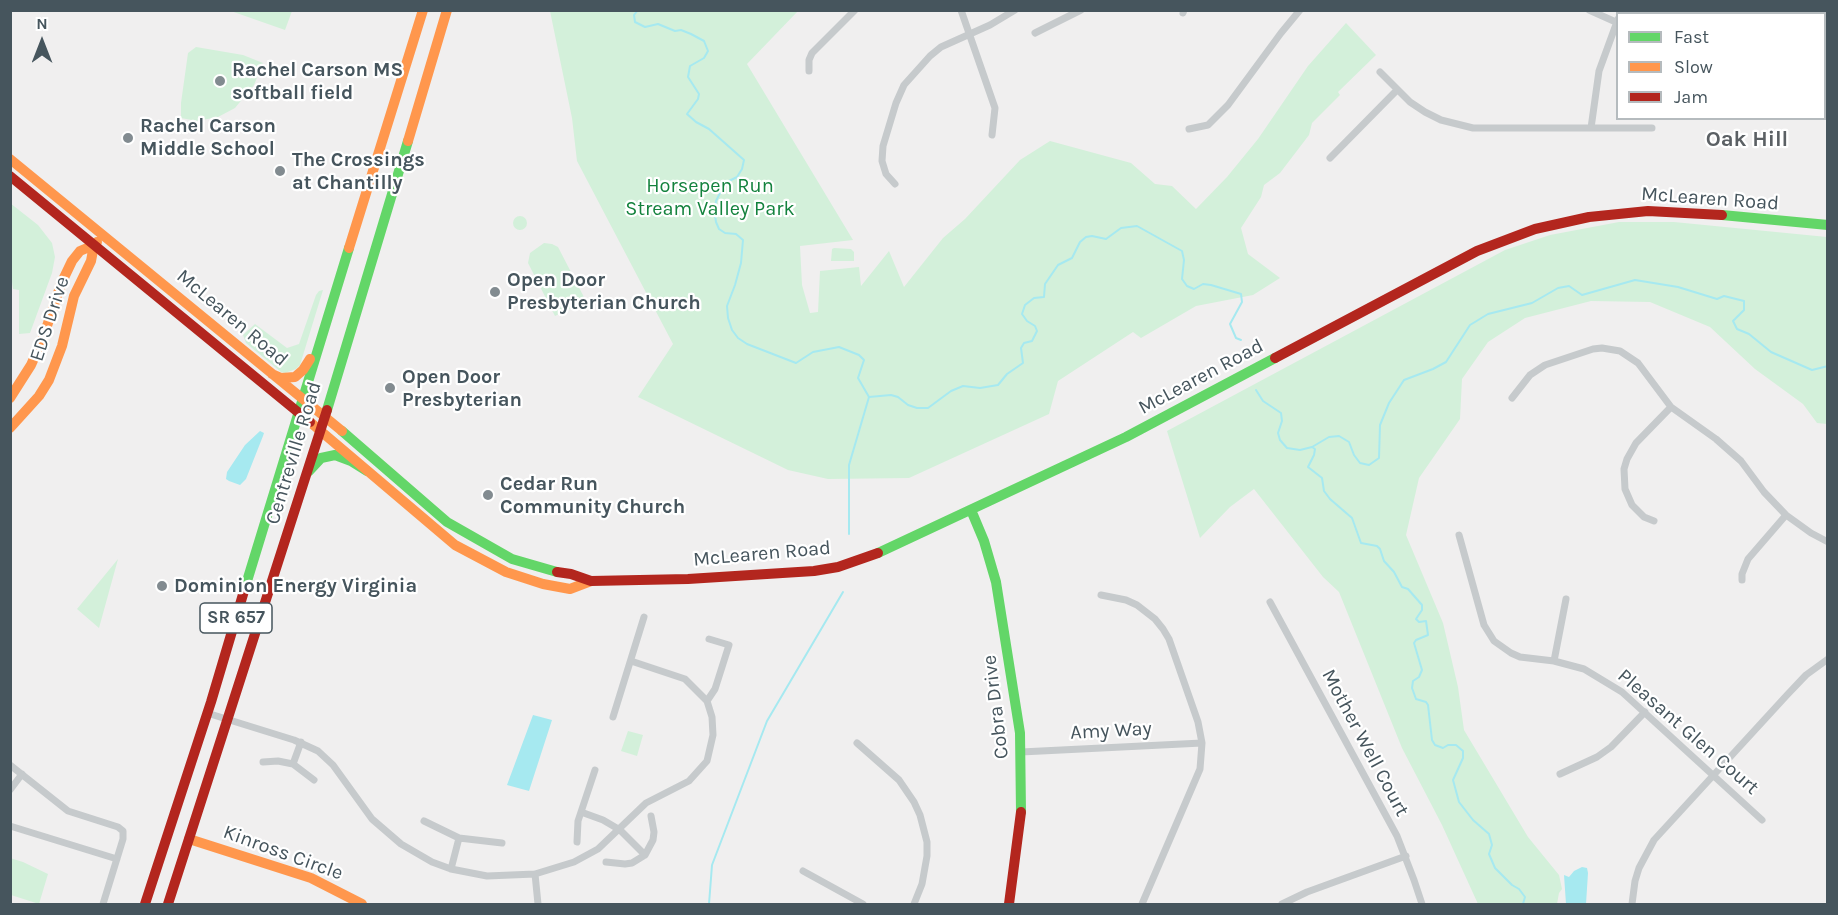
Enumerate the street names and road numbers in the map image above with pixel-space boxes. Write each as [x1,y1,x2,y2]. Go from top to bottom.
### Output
street label: McLearen Road [1640,182,1780,216]
street label: McLearen Road [171,264,293,372]
street label: EDS Drive [25,273,75,365]
street label: McLearen Road [1134,334,1268,420]
street label: Centreville Road [261,379,327,527]
street label: McLearen Road [692,536,832,572]
road number: SR 657 [200,603,272,633]
street label: Cobra Drive [978,654,1014,760]
street label: Pleasant Glen Court [1612,664,1764,800]
street label: Mother Well Court [1316,665,1414,821]
street label: Amy Way [1070,717,1152,745]
street label: Kinross Circle [220,820,346,886]

